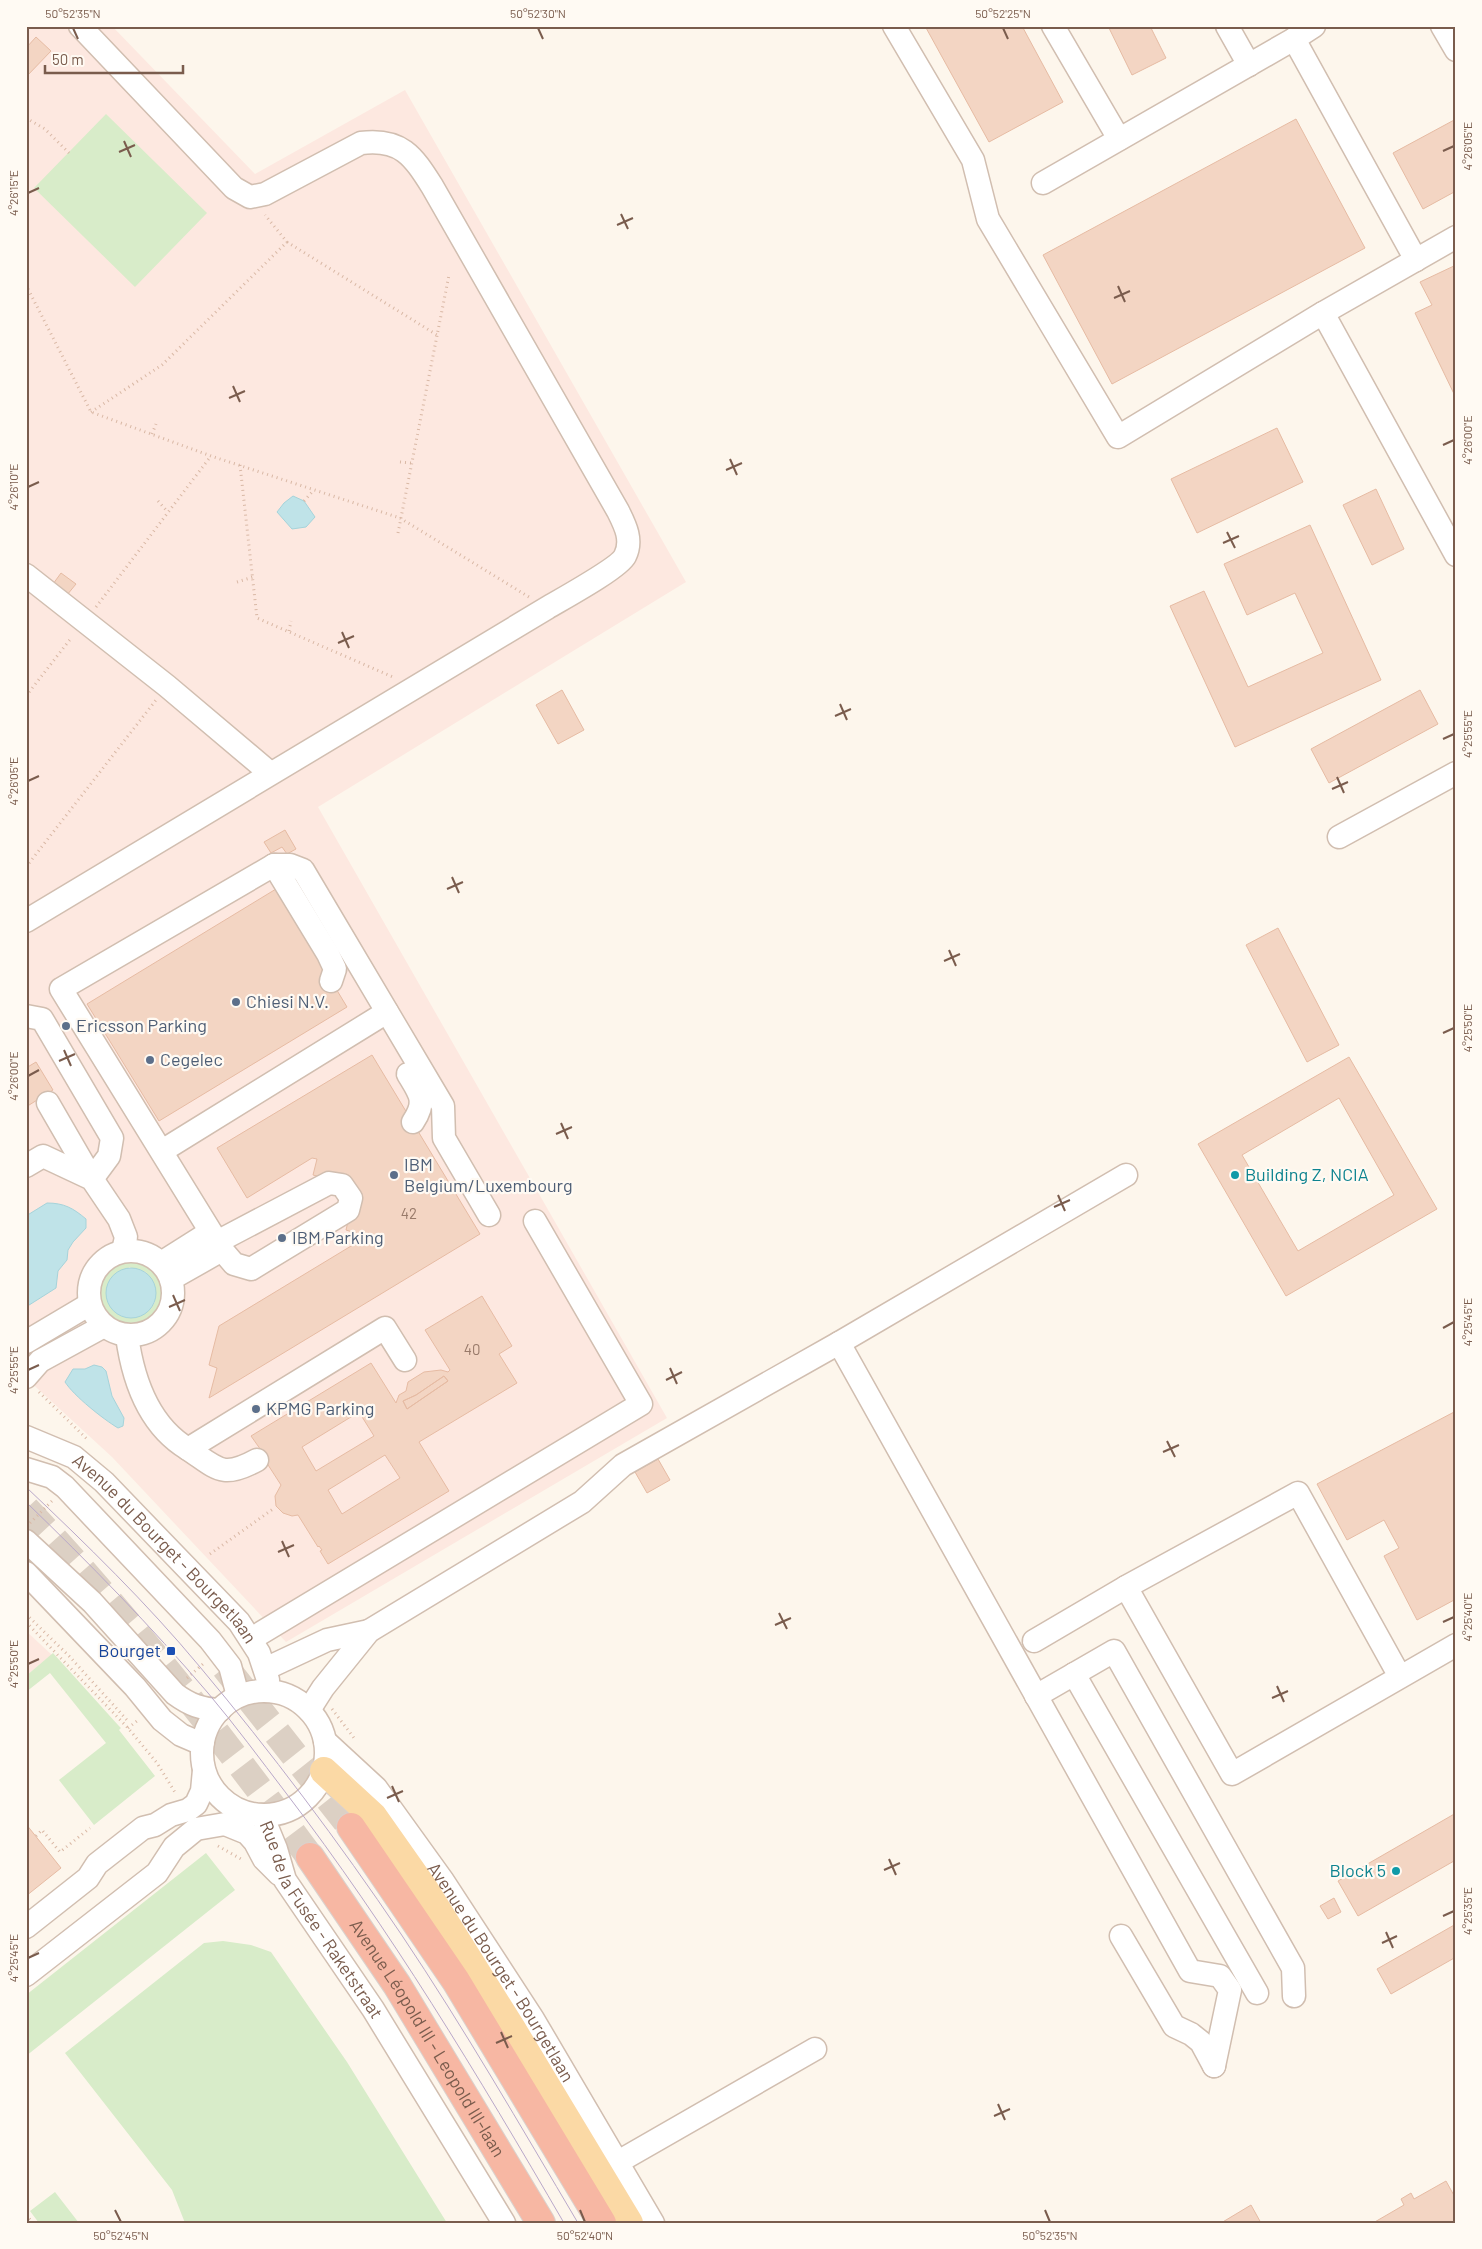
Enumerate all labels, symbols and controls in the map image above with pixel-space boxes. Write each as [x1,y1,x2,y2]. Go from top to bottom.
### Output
text: 50°52'35"N [45,6,101,20]
text: 50°52'30"N [510,6,566,20]
text: 50°52'25"N [975,6,1031,20]
scale bar [45,42,182,74]
text: 50 m [52,50,84,68]
text: 4°26'05"E [1460,122,1474,170]
text: 4°26'15"E [6,170,20,216]
text: 4°26'00"E [1460,415,1474,465]
text: 4°26'10"E [6,464,20,510]
text: 4°25'55"E [1460,710,1474,758]
text: 4°26'05"E [6,757,20,805]
place label: Chiesi N.V. [246,990,329,1012]
marker: Chiesi N.V. [230,996,242,1008]
text: 4°25'50"E [1460,1004,1474,1052]
place label: Ericsson Parking [76,1014,207,1036]
marker: Ericsson Parking [60,1020,72,1032]
place label: Cegelec [160,1048,223,1070]
text: 4°26'00"E [6,1051,20,1101]
marker: Cegelec [144,1054,156,1066]
place label: IBM Belgium/Luxembourg [404,1153,573,1196]
place label: Building Z, NCIA [1245,1163,1369,1185]
marker: IBM Belgium/Luxembourg [388,1169,400,1181]
marker: Building Z, NCIA [1229,1169,1241,1181]
house number: 42 [401,1204,417,1222]
place label: IBM Parking [292,1226,384,1248]
marker: IBM Parking [276,1232,288,1244]
text: 4°25'45"E [1460,1298,1474,1346]
house number: 40 [464,1340,480,1358]
text: 4°25'55"E [6,1346,20,1394]
place label: KPMG Parking [266,1397,374,1419]
marker: KPMG Parking [250,1403,262,1415]
street label: Avenue du Bourget - Bourgetlaan [65,1452,259,1652]
text: 4°25'40"E [1460,1592,1474,1642]
text: 4°25'50"E [6,1640,20,1688]
place label: Bourget [98,1640,161,1662]
marker: Bourget [165,1645,177,1657]
street label: Rue de la Fusée - Raketstraat [256,1817,388,2022]
street label: Avenue du Bourget - Bourgetlaan [423,1858,580,2086]
place label: Block 5 [1330,1859,1386,1881]
marker: Block 5 [1390,1865,1402,1877]
text: 4°25'35"E [1460,1887,1474,1935]
street label: Avenue Léopold III - Leopold III-laan [345,1915,510,2161]
text: 4°25'45"E [6,1934,20,1982]
text: 50°52'45"N [93,2228,149,2242]
text: 50°52'40"N [557,2228,613,2242]
text: 50°52'35"N [1022,2228,1078,2242]

